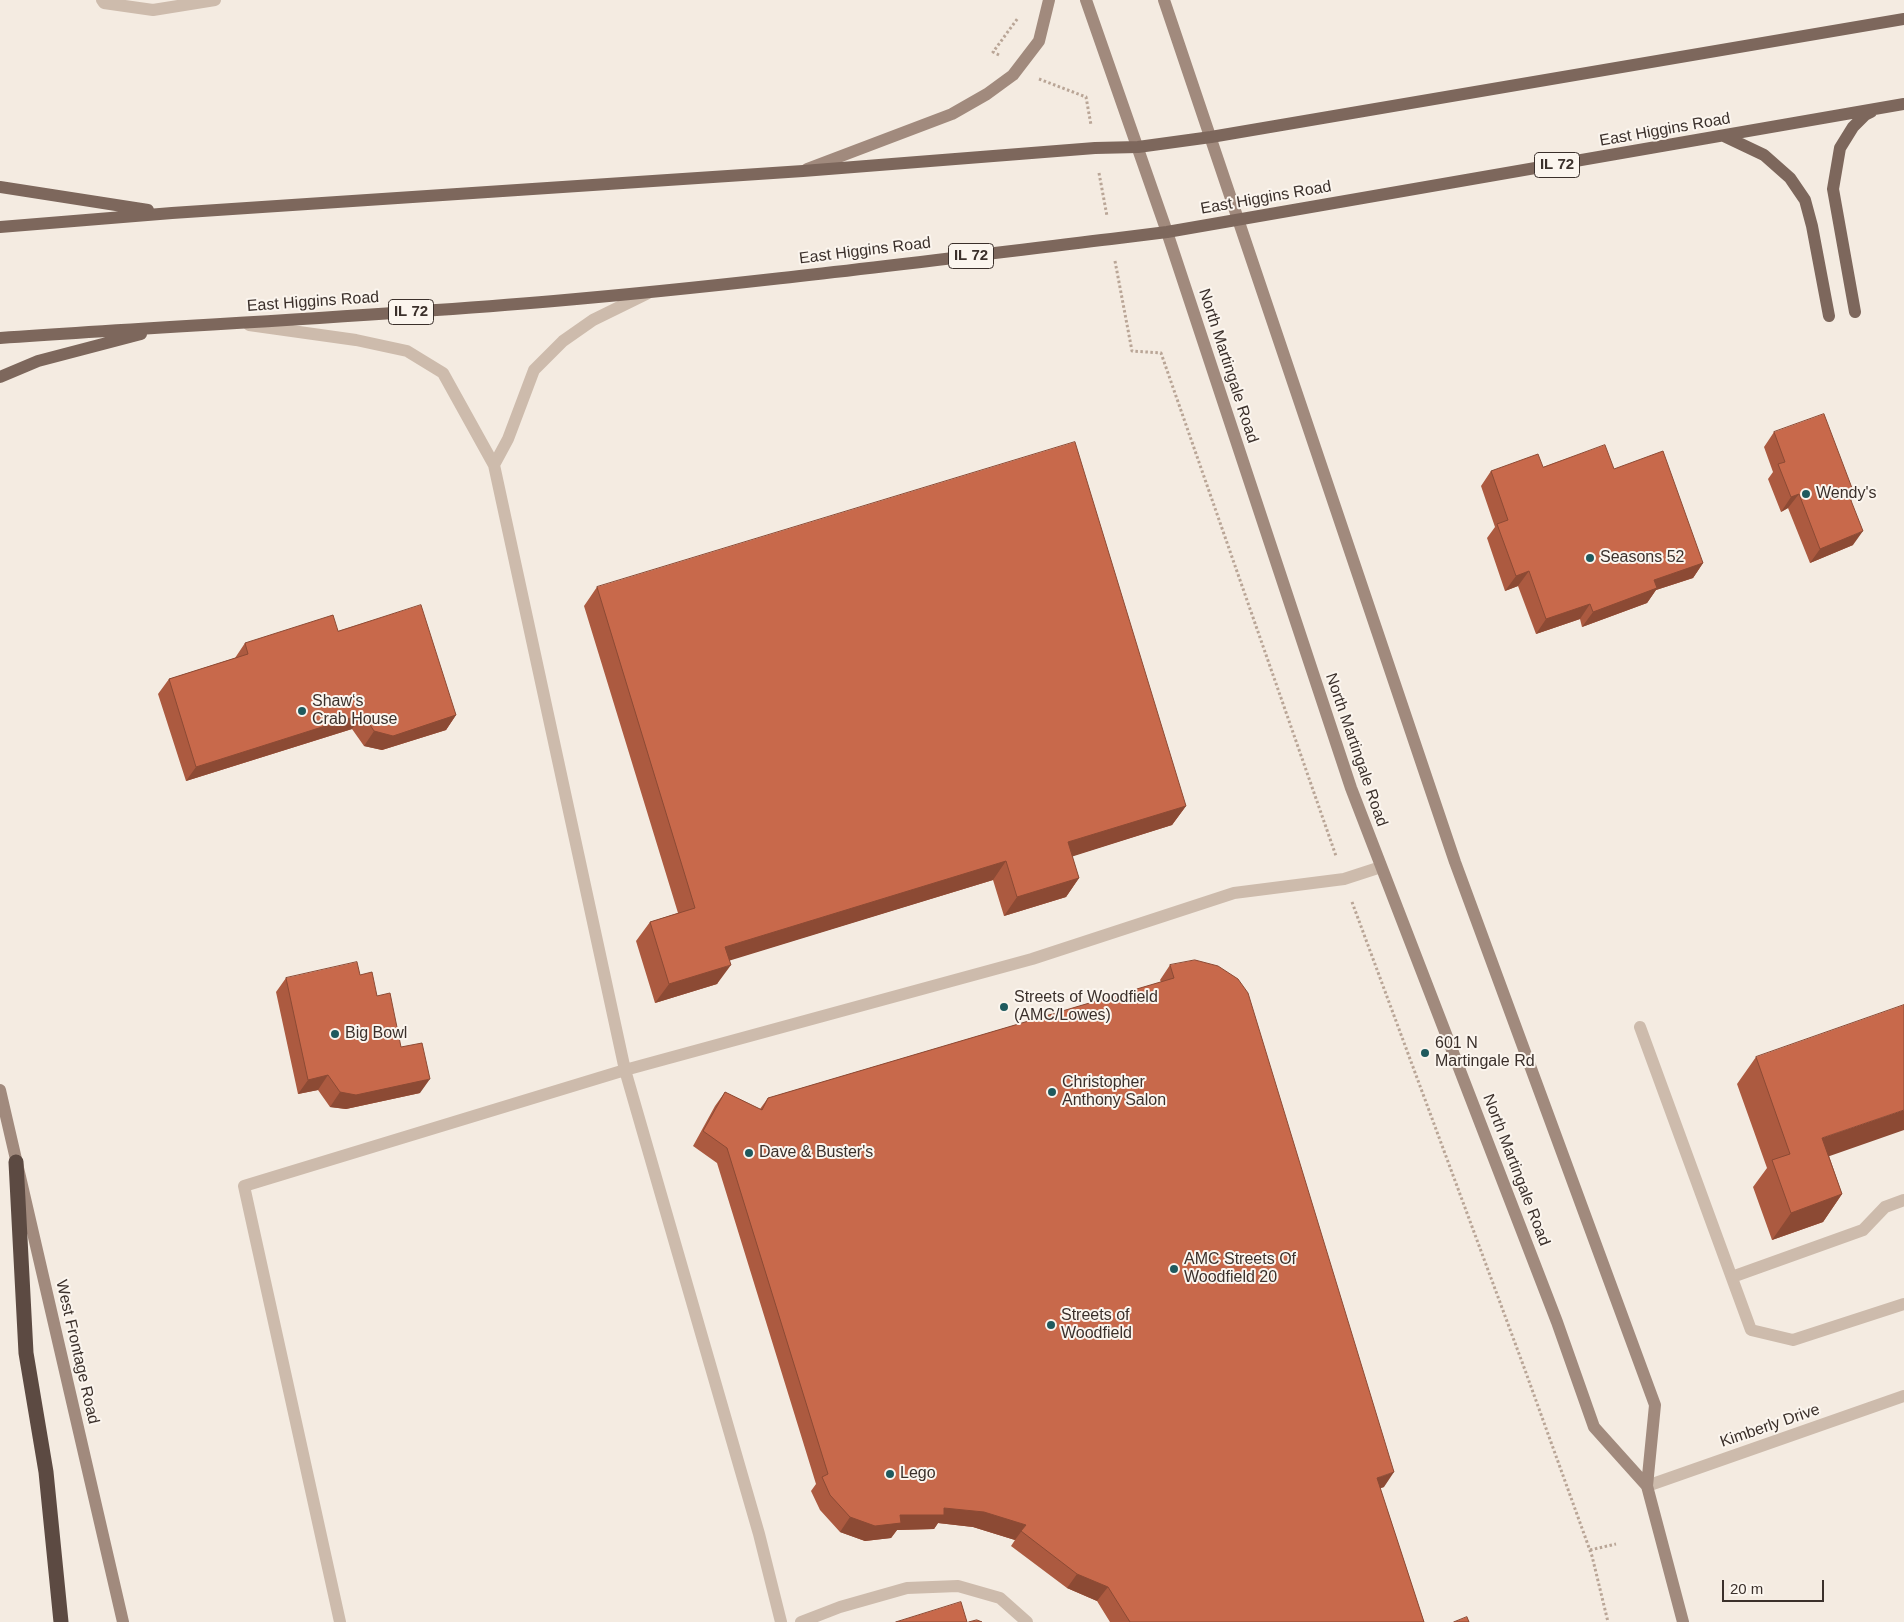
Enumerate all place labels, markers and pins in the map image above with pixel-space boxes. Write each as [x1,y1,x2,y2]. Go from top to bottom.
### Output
place label: Wendy's [1816,484,1877,504]
marker: Wendy's [1800,488,1812,500]
place label: Seasons 52 [1600,548,1685,568]
marker: Seasons 52 [1584,552,1596,564]
place label: Shaw‘s Crab House [312,692,397,730]
marker: Shaw‘s Crab House [296,705,308,717]
place label: Streets of Woodfield (AMC/Lowes) [1014,988,1158,1026]
marker: Streets of Woodfield (AMC/Lowes) [998,1001,1010,1013]
place label: Big Bowl [345,1024,407,1044]
marker: Big Bowl [329,1028,341,1040]
place label: 601 N Martingale Rd [1435,1034,1535,1072]
marker: 601 N Martingale Rd [1419,1047,1431,1059]
place label: Christopher Anthony Salon [1062,1073,1166,1111]
marker: Christopher Anthony Salon [1046,1086,1058,1098]
place label: Dave & Buster's [759,1143,873,1163]
marker: Dave & Buster's [743,1147,755,1159]
place label: AMC Streets Of Woodfield 20 [1184,1250,1296,1288]
marker: AMC Streets Of Woodfield 20 [1168,1263,1180,1275]
place label: Streets of Woodfield [1061,1306,1132,1344]
marker: Streets of Woodfield [1045,1319,1057,1331]
place label: Lego [900,1464,936,1484]
marker: Lego [884,1468,896,1480]

